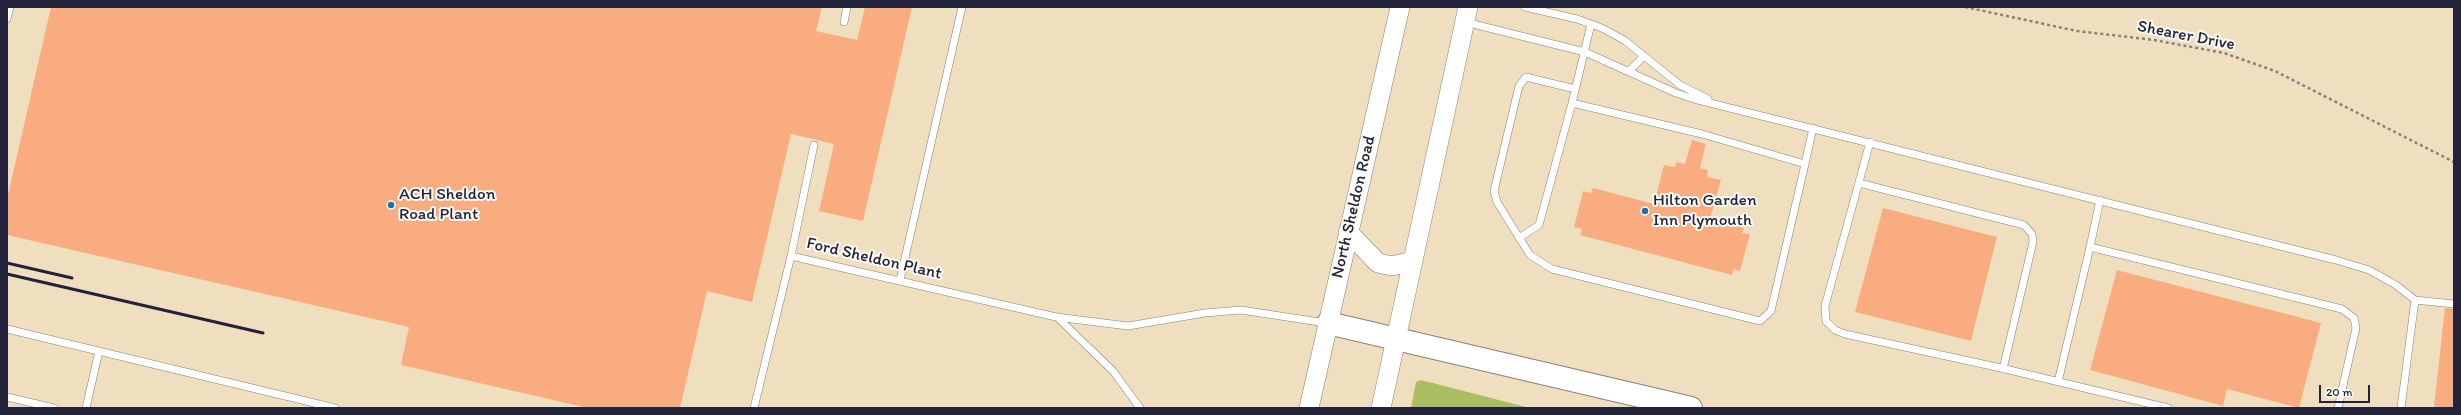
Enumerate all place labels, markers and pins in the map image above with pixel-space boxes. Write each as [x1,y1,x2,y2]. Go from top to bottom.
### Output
place label: ACH Sheldon Road Plant [399,185,495,225]
place label: Hilton Garden Inn Plymouth [1653,191,1757,231]
marker: ACH Sheldon Road Plant [386,200,396,210]
marker: Hilton Garden Inn Plymouth [1640,206,1650,216]

